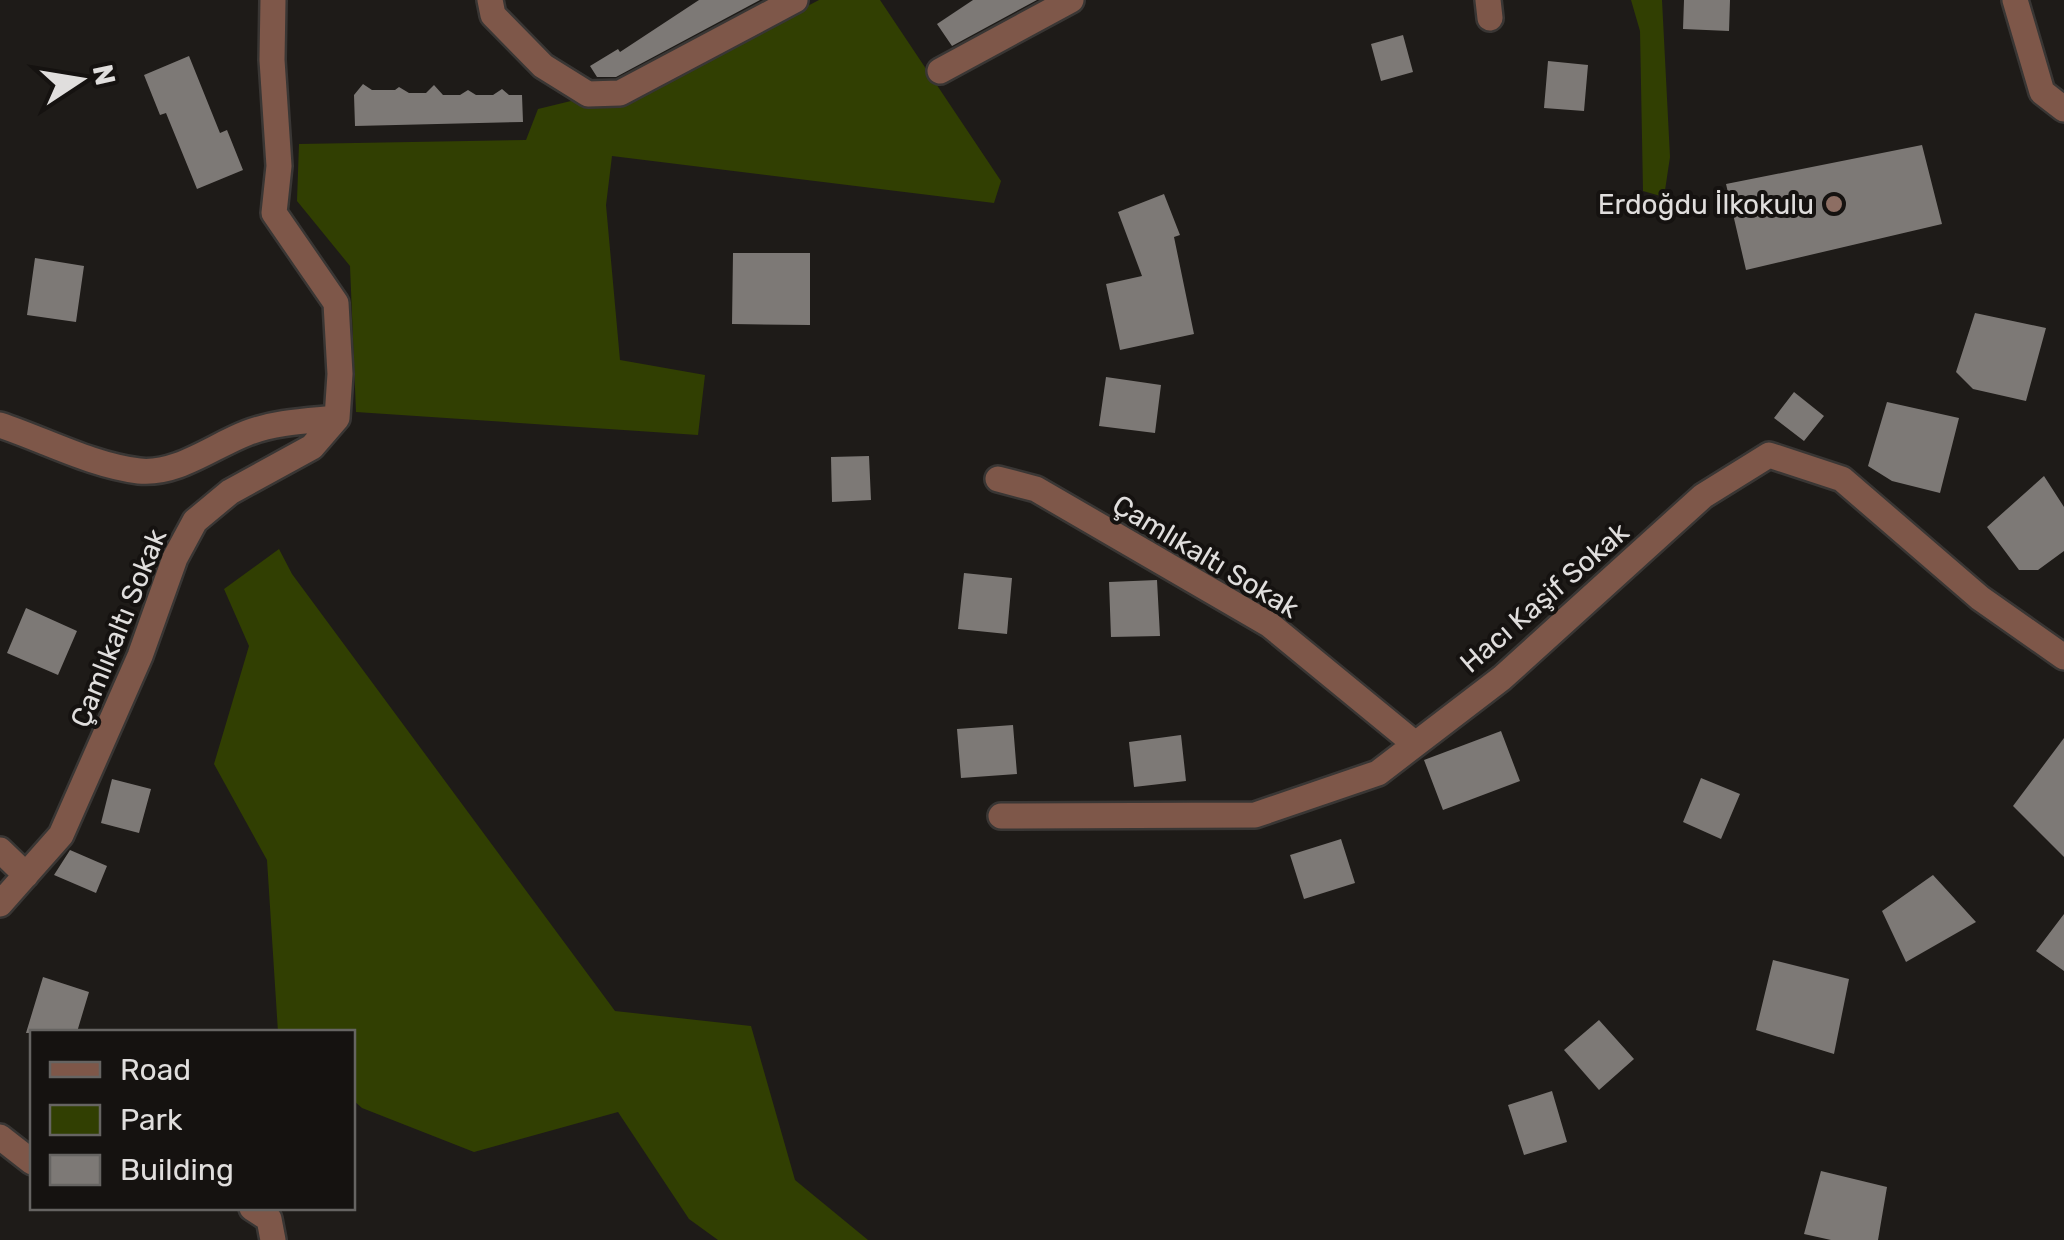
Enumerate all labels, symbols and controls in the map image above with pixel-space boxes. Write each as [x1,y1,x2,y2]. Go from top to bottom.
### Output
north arrow [30,30,130,130]
text: N [86,62,122,88]
place label: Erdoğdu İlkokulu [1598,188,1814,221]
marker: Erdoğdu İlkokulu [1823,193,1845,215]
street label: Çamlıkaltı Sokak [1107,488,1305,625]
street label: Hacı Kaşif Sokak [1453,515,1636,679]
street label: Çamlıkaltı Sokak [64,524,174,732]
legend [30,1030,355,1210]
text: Road [120,1052,191,1088]
text: Park [120,1102,183,1138]
text: Building [120,1152,234,1188]

